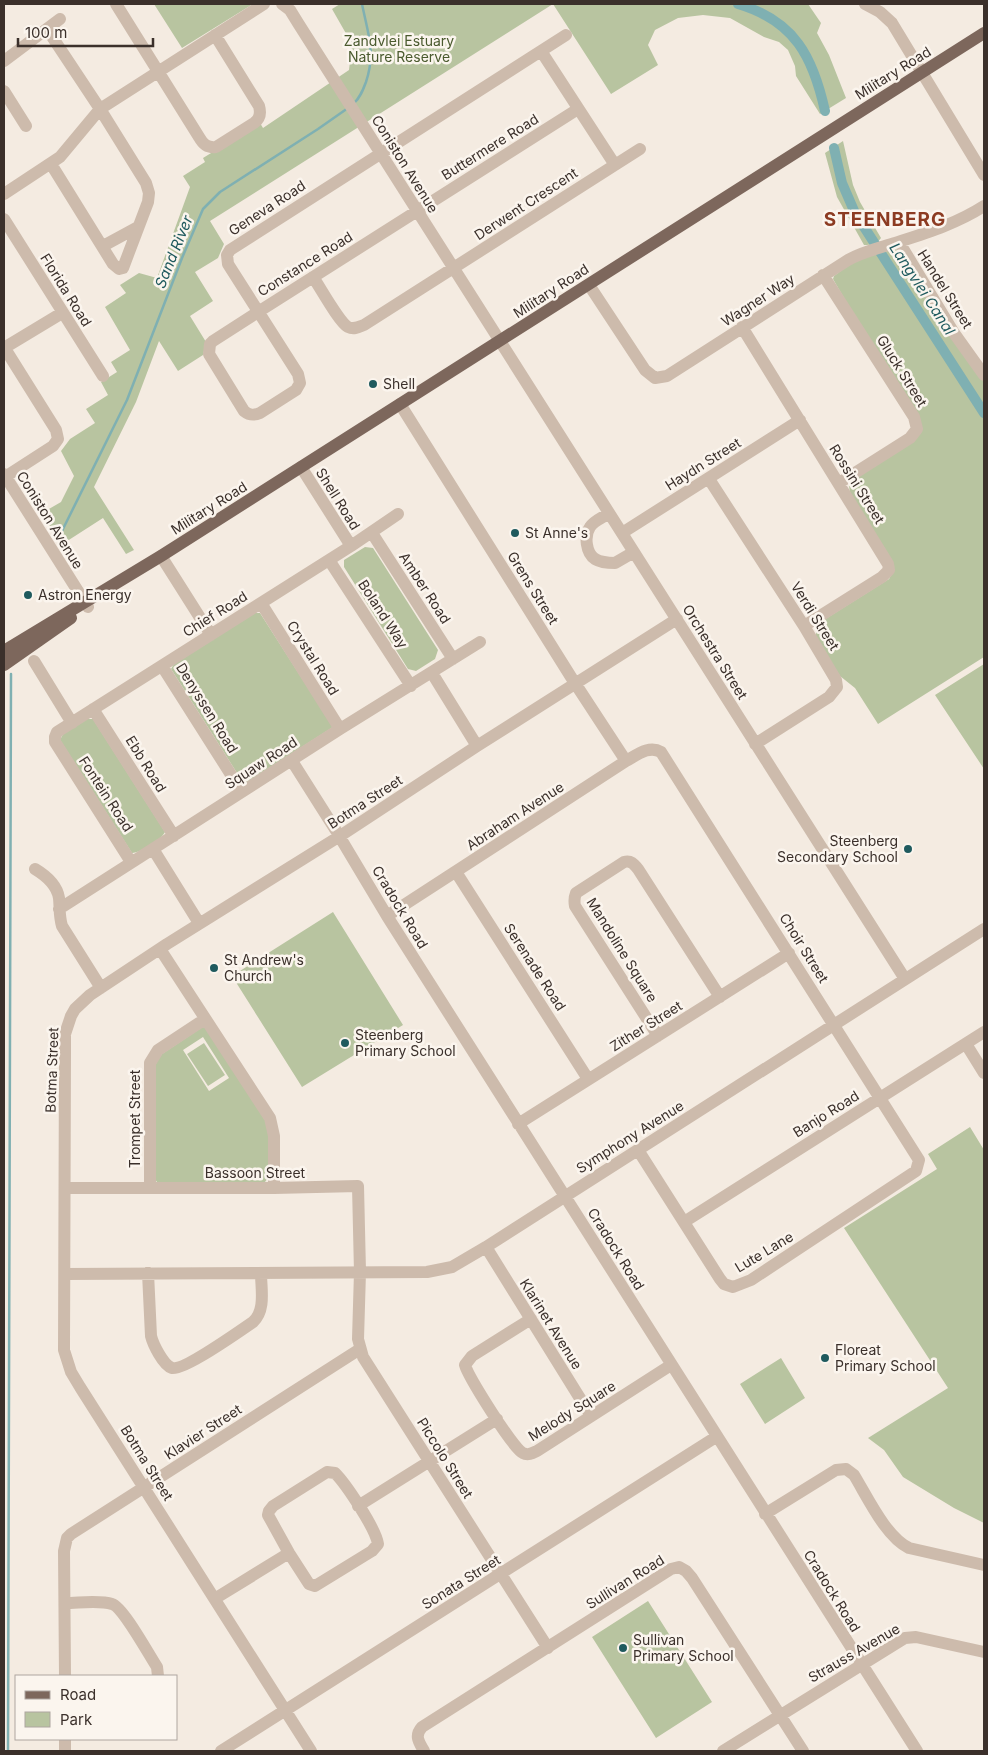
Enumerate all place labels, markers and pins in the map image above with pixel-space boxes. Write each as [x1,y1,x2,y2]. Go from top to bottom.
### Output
place label: Shell [383,375,415,392]
marker: Shell [367,378,379,390]
place label: St Anne's [525,524,588,541]
marker: St Anne's [509,527,521,539]
place label: Astron Energy [38,586,132,603]
marker: Astron Energy [22,589,34,601]
place label: Steenberg Secondary School [777,832,898,865]
marker: Steenberg Secondary School [902,843,914,855]
place label: St Andrew's Church [224,951,304,984]
marker: St Andrew's Church [208,962,220,974]
place label: Steenberg Primary School [355,1026,456,1059]
marker: Steenberg Primary School [339,1037,351,1049]
place label: Floreat Primary School [835,1341,936,1374]
marker: Floreat Primary School [819,1352,831,1364]
place label: Sullivan Primary School [633,1631,734,1664]
marker: Sullivan Primary School [617,1642,629,1654]

